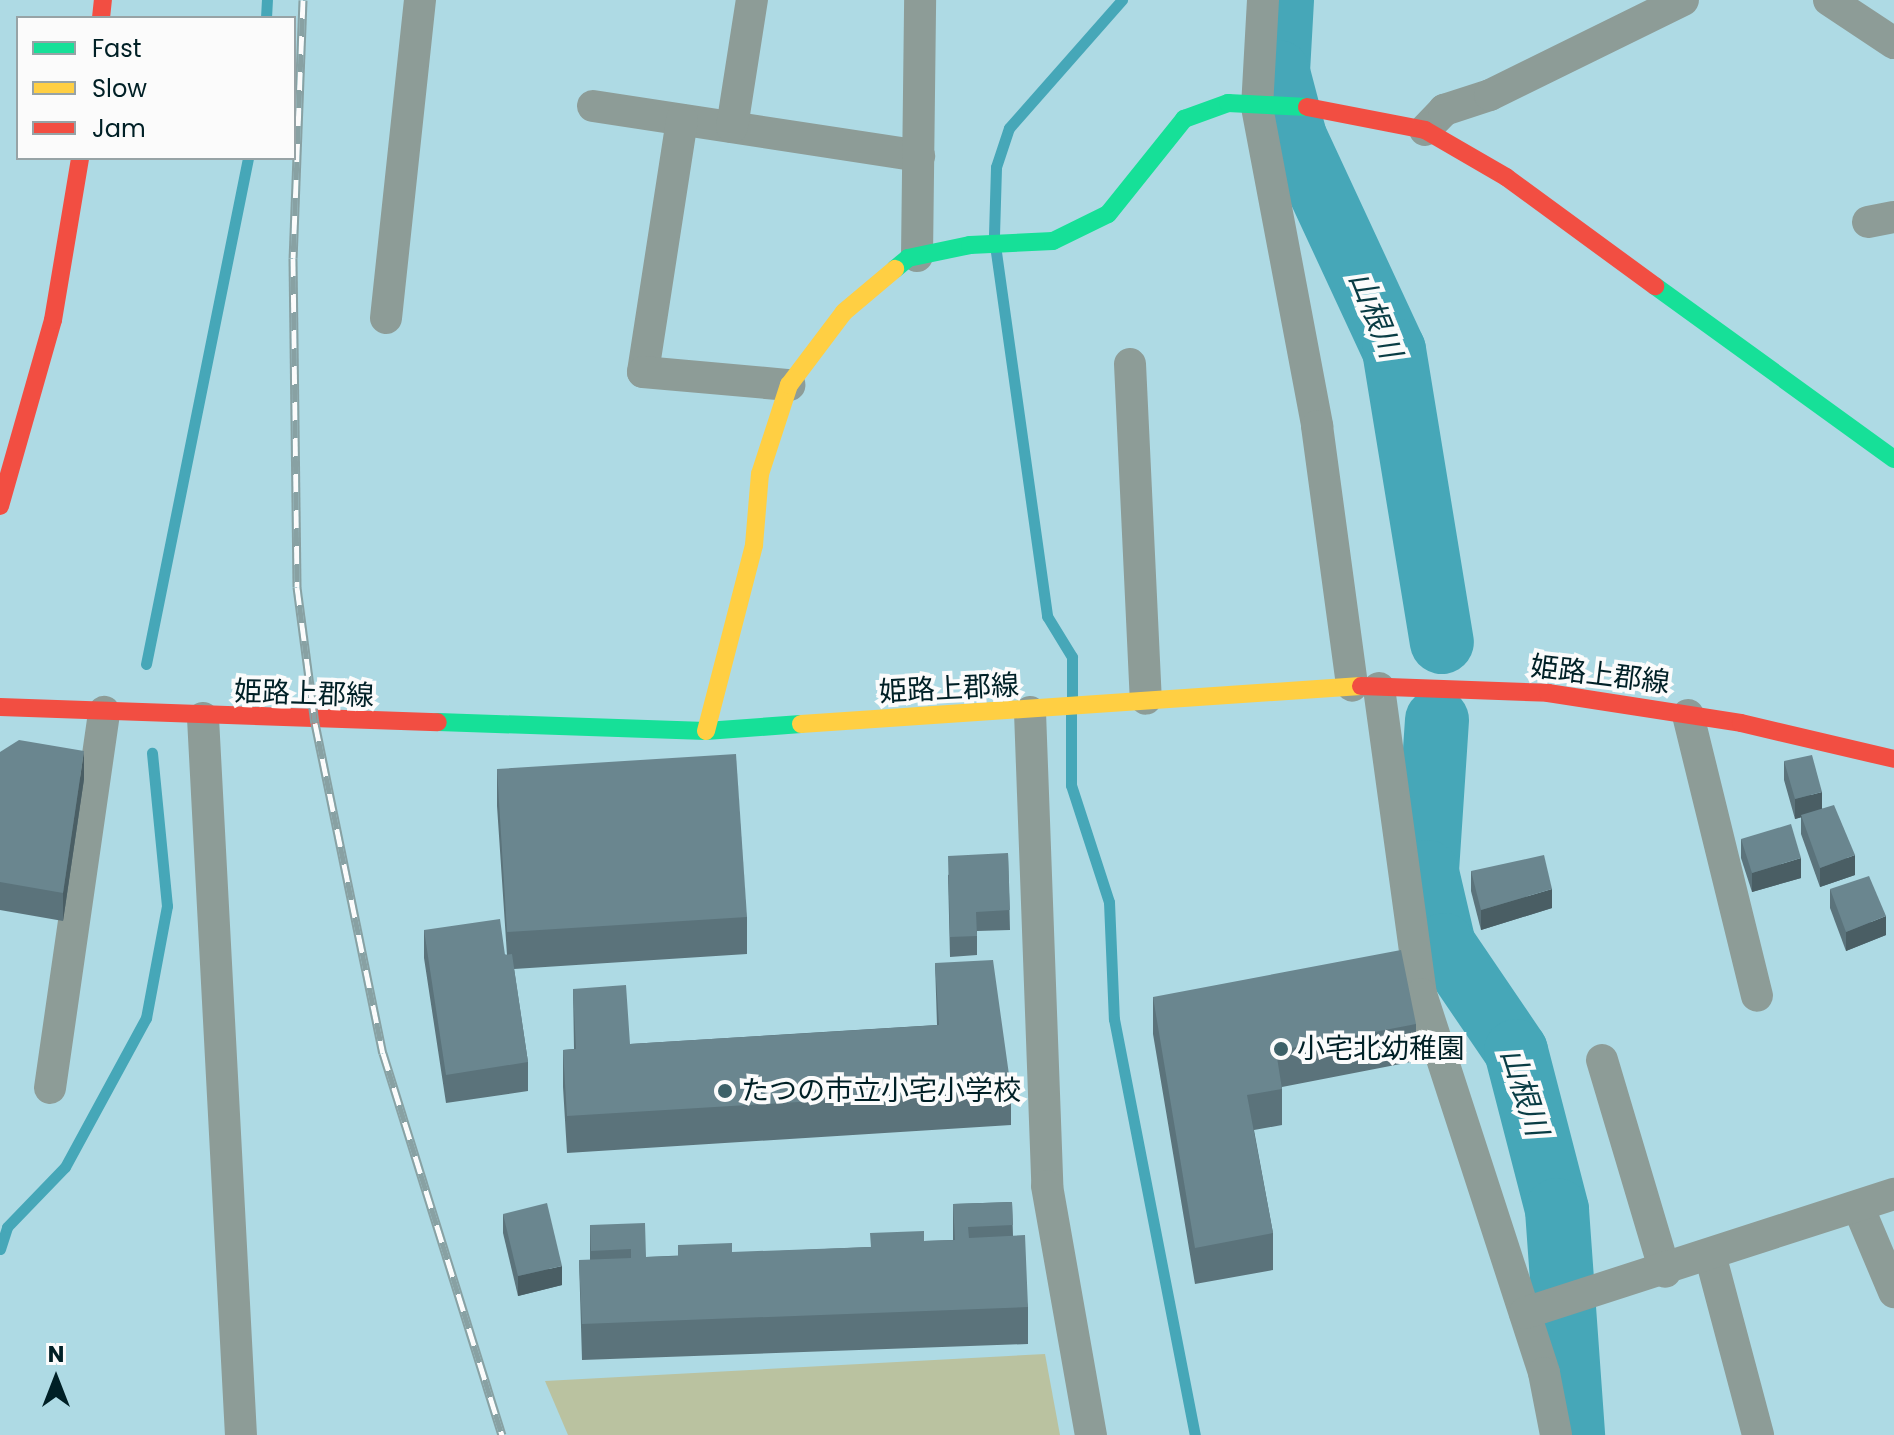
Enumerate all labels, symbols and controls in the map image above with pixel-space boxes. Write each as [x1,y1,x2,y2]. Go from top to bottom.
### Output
legend [16,16,296,160]
text: Fast [92,32,142,65]
text: Slow [92,72,147,105]
text: Jam [92,112,146,145]
water label: 山根川 [1341,267,1409,363]
street label: 姫路上郡線 [1528,650,1672,700]
street label: 姫路上郡線 [878,669,1020,709]
street label: 姫路上郡線 [233,675,375,713]
place label: 小宅北幼稚園 [1297,1032,1465,1066]
marker: 小宅北幼稚園 [1272,1040,1290,1058]
water label: 山根川 [1493,1044,1555,1140]
place label: たつの市立小宅小学校 [741,1074,1021,1108]
marker: たつの市立小宅小学校 [716,1082,734,1100]
north arrow [16,1339,96,1419]
text: N [48,1339,64,1370]

